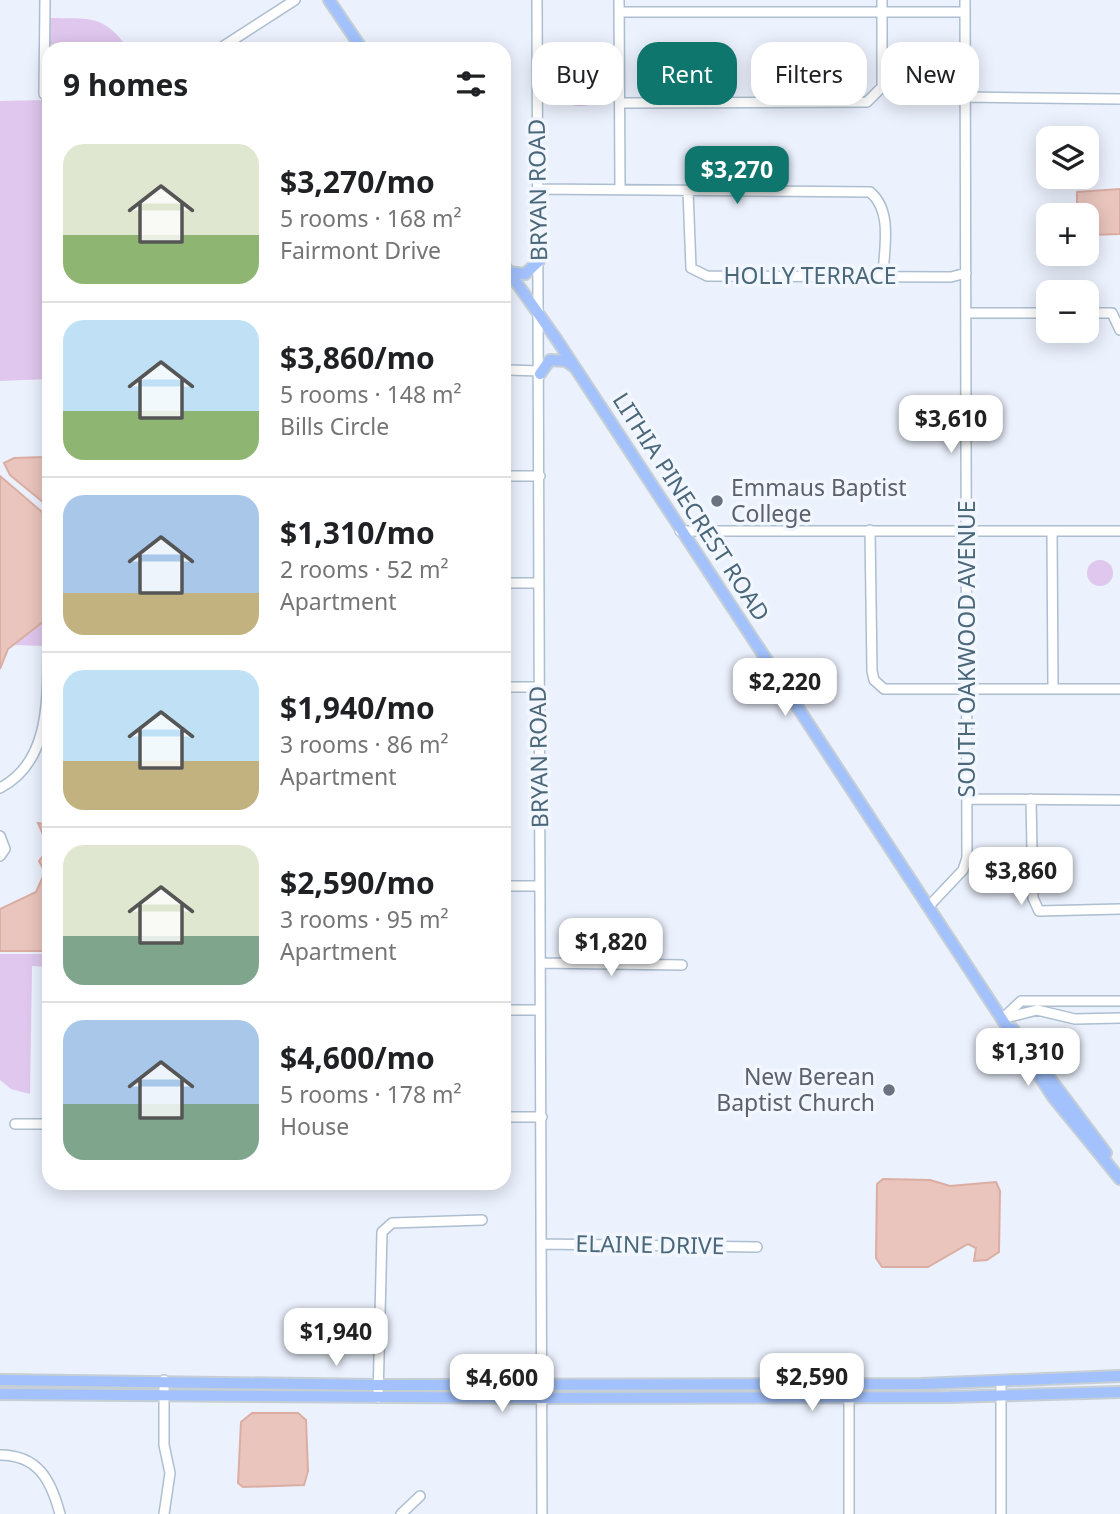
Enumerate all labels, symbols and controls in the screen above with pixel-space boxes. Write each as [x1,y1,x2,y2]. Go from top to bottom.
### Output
chip: Buy [532,42,623,105]
chip: Rent [637,42,737,105]
chip: Filters [751,42,867,105]
chip: New [881,42,979,105]
text: 9 homes [63,64,188,105]
icon: filters [452,65,490,103]
street label: BRYAN ROAD [520,119,554,261]
map controls [1036,126,1099,343]
button: layers [1036,126,1099,189]
pin: $3,270 [680,146,794,206]
text: $3,270 [701,153,773,185]
text: $3,270/mo [280,161,435,202]
icon: home [119,172,203,256]
text: 5 rooms · 168 m² [280,202,462,234]
button: + [1036,203,1099,266]
text: Fairmont Drive [280,234,441,266]
street label: HOLLY TERRACE [723,259,897,291]
button: − [1036,280,1099,343]
text: $3,860/mo [280,337,435,378]
icon: home [119,348,203,432]
text: 5 rooms · 148 m² [280,378,462,410]
street label: LITHIA PINECREST ROAD [606,386,778,627]
pin: $3,610 [894,396,1008,455]
text: $3,610 [915,402,987,434]
text: Bills Circle [280,410,389,442]
place label: Emmaus Baptist College [731,471,906,529]
marker: Emmaus Baptist College [709,493,725,509]
street label: SOUTH OAKWOOD AVENUE [950,501,982,797]
text: $1,310/mo [280,512,435,553]
icon: home [119,523,203,607]
text: 2 rooms · 52 m² [280,553,449,585]
text: Apartment [280,585,397,617]
pin: $2,220 [728,658,842,718]
text: $2,220 [749,665,821,697]
street label: BRYAN ROAD [521,686,555,828]
text: $1,940/mo [280,687,435,728]
icon: home [119,698,203,782]
text: 3 rooms · 86 m² [280,728,449,760]
text: Apartment [280,760,397,792]
pin: $3,860 [964,848,1078,907]
text: $3,860 [985,854,1057,886]
text: $2,590/mo [280,862,435,903]
icon: home [119,873,203,957]
text: 3 rooms · 95 m² [280,903,449,935]
pin: $1,820 [554,918,668,978]
text: $1,820 [575,925,647,957]
text: Apartment [280,935,397,967]
pin: $1,310 [971,1028,1085,1088]
text: $1,310 [992,1035,1064,1067]
text: $4,600/mo [280,1037,435,1078]
icon: home [119,1048,203,1132]
place label: New Berean Baptist Church [716,1060,875,1118]
text: 5 rooms · 178 m² [280,1078,462,1110]
marker: New Berean Baptist Church [881,1082,897,1098]
text: House [280,1110,349,1142]
street label: ELAINE DRIVE [575,1227,725,1261]
pin: $1,940 [279,1308,393,1368]
text: $1,940 [300,1315,372,1347]
pin: $4,600 [445,1354,559,1414]
pin: $2,590 [755,1354,869,1413]
text: $2,590 [776,1360,848,1392]
text: $4,600 [466,1361,538,1393]

